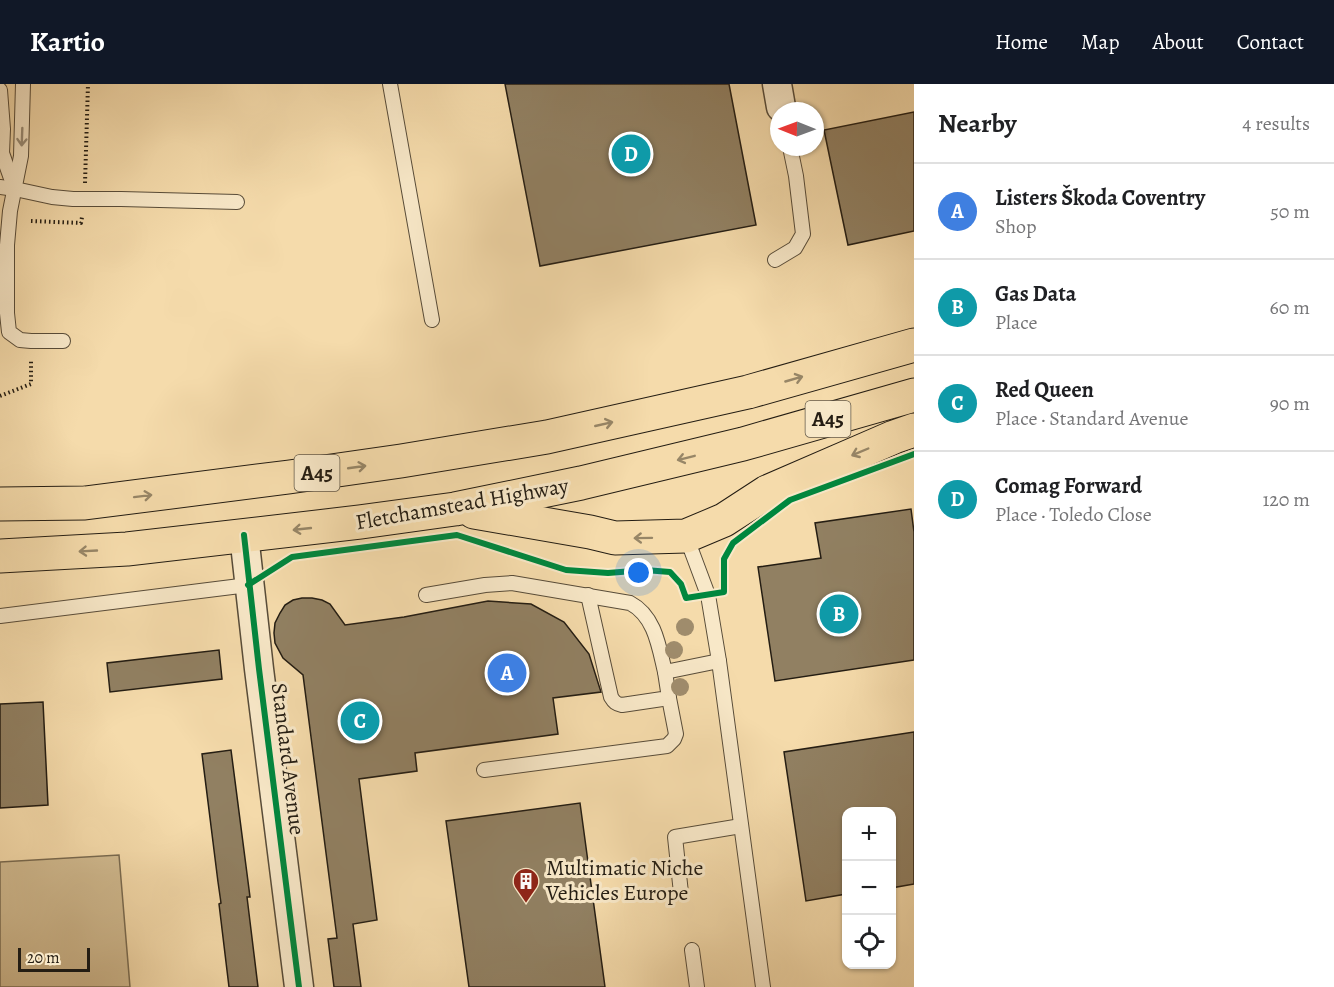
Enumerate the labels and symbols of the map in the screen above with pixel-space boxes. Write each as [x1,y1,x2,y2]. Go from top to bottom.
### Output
north arrow [770,102,824,156]
one-way arrow [16,126,28,146]
pin: D [612,132,650,176]
one-way arrow [784,373,803,384]
road number: A45 [806,401,850,437]
one-way arrow [594,418,614,429]
one-way arrow [851,447,869,458]
one-way arrow [677,452,696,464]
road number: A45 [294,455,340,491]
one-way arrow [347,462,367,473]
street label: Fletchamstead Highway [353,470,571,537]
one-way arrow [133,490,152,501]
one-way arrow [293,523,313,534]
one-way arrow [633,532,653,544]
one-way arrow [78,546,98,557]
your location [624,558,653,587]
pin: B [820,592,858,636]
pin: A [488,650,526,696]
street label: Standard Avenue [264,681,312,837]
pin: C [340,698,380,744]
place label: Multimatic Niche Vehicles Europe [545,853,703,908]
building icon: Multimatic Niche Vehicles Europe [511,866,541,904]
scale bar [18,945,90,972]

